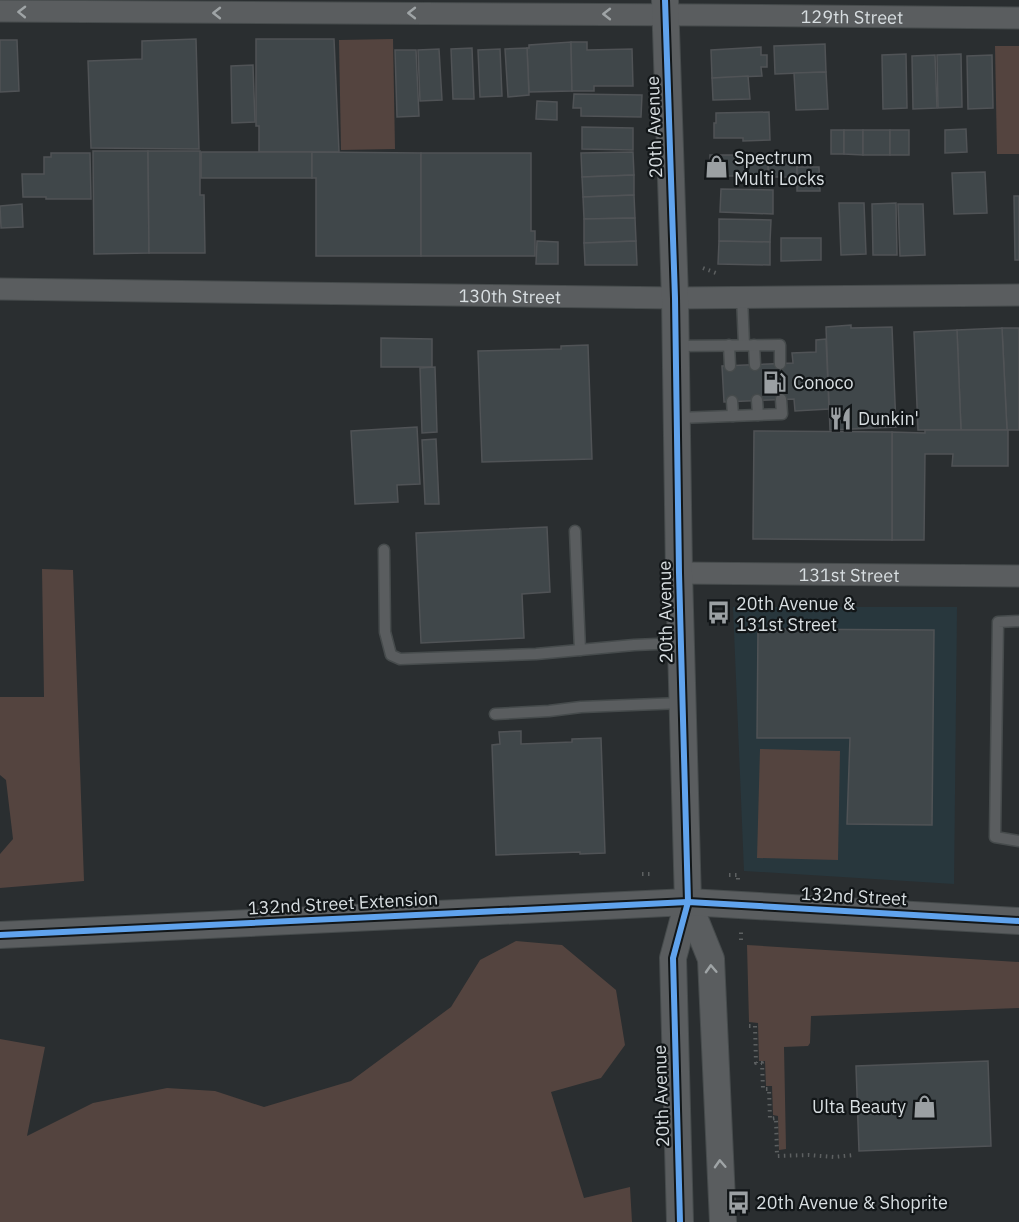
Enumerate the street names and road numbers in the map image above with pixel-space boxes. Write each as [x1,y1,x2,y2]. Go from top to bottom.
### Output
street label: 129th Street [801,4,903,28]
street label: 20th Avenue [641,75,667,179]
street label: 130th Street [458,284,561,308]
street label: 20th Avenue [653,560,677,663]
street label: 131st Street [798,563,900,586]
street label: 132nd Street [800,882,908,910]
street label: 132nd Street Extension [247,887,439,919]
street label: 20th Avenue [648,1044,674,1148]

